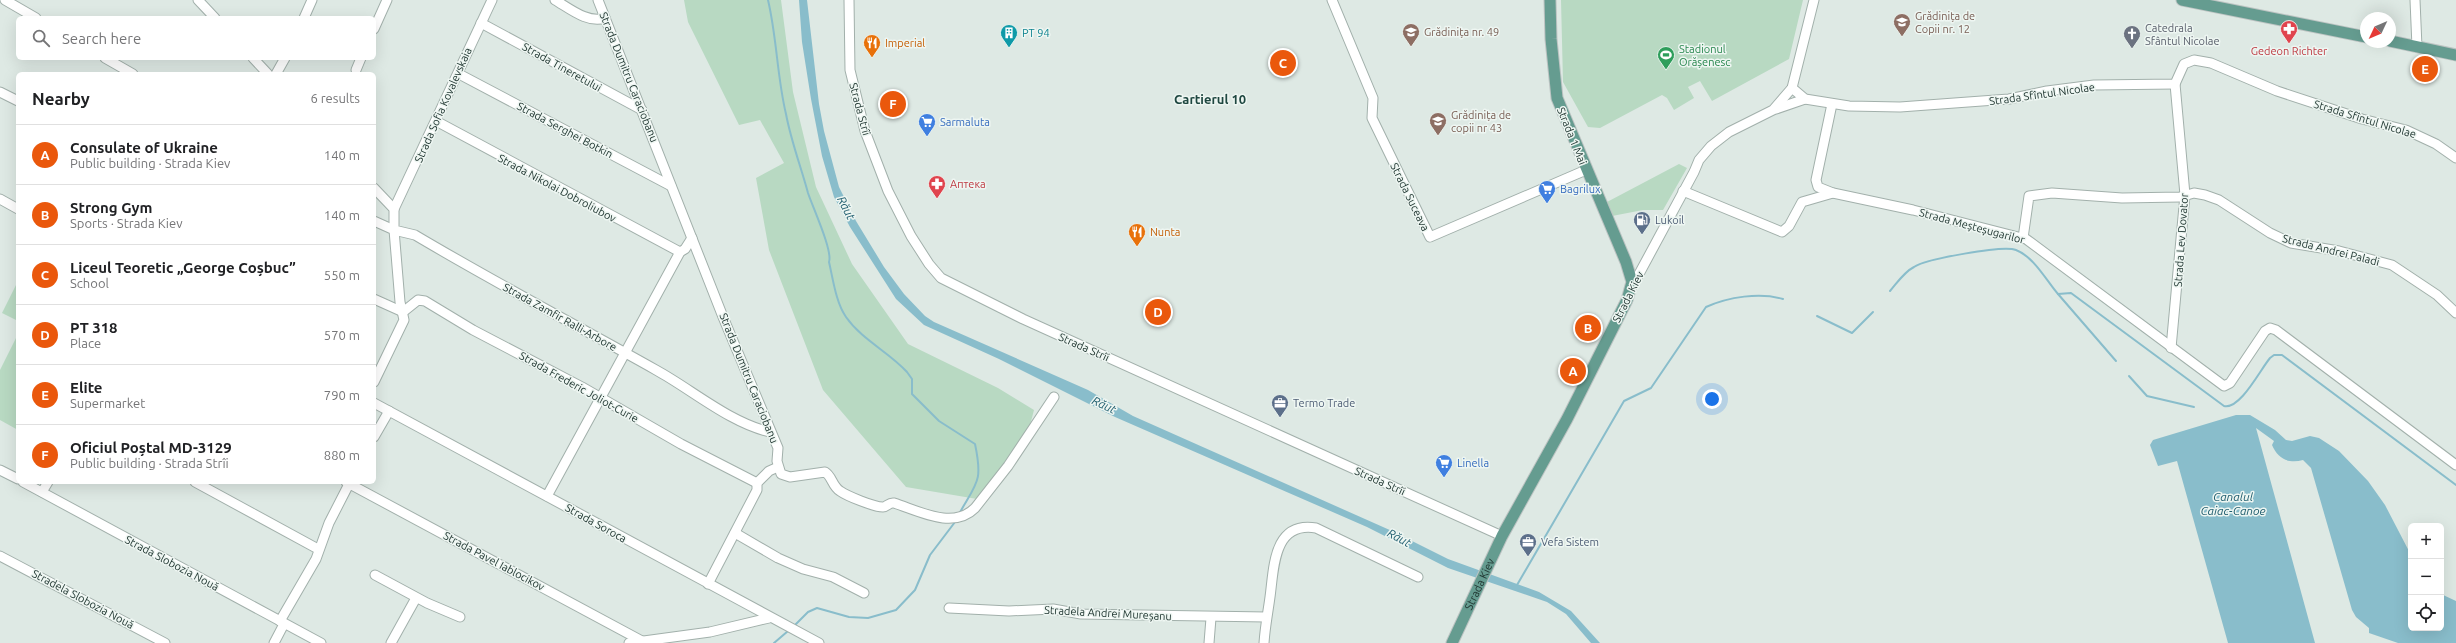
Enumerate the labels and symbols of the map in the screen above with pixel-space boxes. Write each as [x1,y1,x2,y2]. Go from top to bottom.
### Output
street label: Strada Dumitru Caraciobanu [597,10,661,144]
place label: Grădinița de Copii nr. 12 [1915,10,1975,35]
school or university icon: Grădinița de Copii nr. 12 [1892,12,1912,37]
north arrow [2360,12,2396,48]
pharmacy icon: Gedeon Richter [2279,19,2299,44]
school or university icon: Grădinița nr. 49 [1401,22,1421,47]
place label: Catedrala Sfântul Nicolae [2145,22,2220,47]
building icon: PT 94 [999,23,1019,48]
church icon: Catedrala Sfântul Nicolae [2122,24,2142,49]
place label: Grădinița nr. 49 [1424,26,1499,38]
place label: PT 94 [1022,27,1050,39]
restaurant icon: Imperial [862,33,882,58]
place label: Imperial [885,37,925,49]
street label: Strada Tineretului [520,40,604,94]
place label: Stadionul Orășenesc [1679,43,1730,68]
sports icon: Stadionul Orășenesc [1656,45,1676,70]
place label: Gedeon Richter [2251,45,2328,57]
street label: Strada Sofia Kovalevskaia [412,46,474,164]
pin: C [1270,48,1296,78]
pin: E [2412,54,2438,84]
street label: Strada Strîi [847,81,873,137]
street label: Strada Sfîntul Nicolae [1988,81,2096,107]
pin: F [880,89,906,119]
district label: Cartierul 10 [1174,92,1246,106]
street label: Strada Sfîntul Nicolae [2312,98,2418,140]
street label: Strada Serghei Botkin [515,100,615,160]
street label: Strada 1 Mai [1555,105,1589,167]
place label: Grădinița de copii nr 43 [1451,109,1511,134]
school or university icon: Grădinița de copii nr 43 [1428,111,1448,136]
supermarket icon: Sarmaluta [917,112,937,137]
place label: Sarmaluta [940,116,990,128]
street label: Strada Nikolai Dobroliubov [496,152,619,225]
street label: Strada Suceava [1388,161,1432,233]
pharmacy icon: Аптека [927,174,947,199]
place label: Аптека [950,178,986,190]
supermarket icon: Bagrilux [1537,179,1557,204]
place label: Bagrilux [1560,183,1601,195]
street label: Strada Lev Dovator [2172,192,2190,287]
water label: Răut [835,194,858,222]
street label: Strada Meșteșugarilor [1918,206,2027,246]
fuel station icon: Lukoil [1632,210,1652,235]
place label: Lukoil [1655,214,1684,226]
restaurant icon: Nunta [1127,222,1147,247]
place label: Nunta [1150,226,1180,238]
street label: Strada Andrei Paladi [2281,232,2381,268]
street label: Strada Kiev [1610,269,1646,324]
street label: Strada Zamfir Ralli-Arbore [501,281,619,353]
pin: D [1145,297,1171,327]
street label: Strada Dumitru Caraciobanu [717,311,781,445]
pin: B [1575,313,1601,343]
street label: Strada Strîi [1057,331,1111,363]
street label: Strada Frederic Joliot-Curie [517,349,641,425]
pin: A [1560,356,1586,386]
your location [1702,389,1722,409]
water label: Răut [1090,393,1118,416]
office icon: Termo Trade [1270,393,1290,418]
place label: Termo Trade [1293,397,1355,409]
supermarket icon: Linella [1434,453,1454,478]
place label: Linella [1457,457,1489,469]
street label: Strada Strîi [1353,465,1407,497]
water label: Canalul Caiac-Canoe [2200,490,2266,517]
street label: Strada Soroca [563,501,629,545]
water label: Răut [1385,526,1414,549]
street label: Strada Pavel Iablocikov [441,529,547,593]
office icon: Vefa Sistem [1518,532,1538,557]
street label: Strada Slobozia Nouă [123,533,221,593]
place label: Vefa Sistem [1541,536,1599,548]
street label: Strada Kiev [1462,556,1497,612]
street label: Stradela Slobozia Nouă [30,567,136,631]
street label: Stradela Andrei Mureșanu [1044,604,1172,622]

